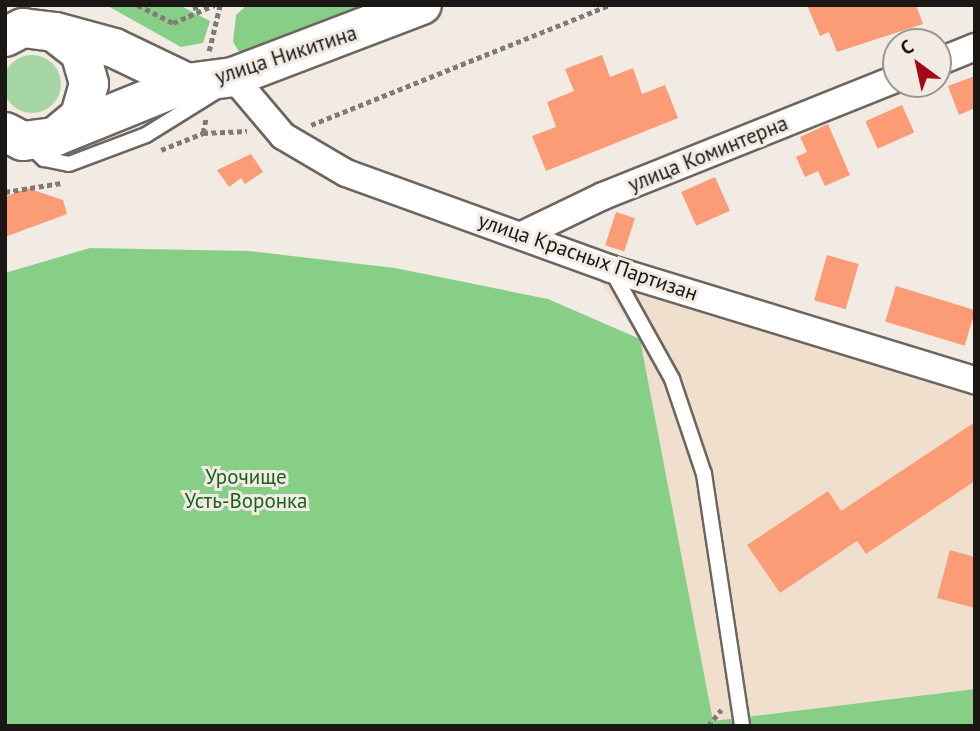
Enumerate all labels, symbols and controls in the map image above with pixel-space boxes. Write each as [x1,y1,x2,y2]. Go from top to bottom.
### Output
street label: улица Никитина [212,20,360,90]
north arrow [882,28,952,98]
text: С [896,34,918,60]
street label: улица Коминтерна [625,110,791,198]
street label: улица Красных Партизан [475,208,701,306]
park label: Урочище Усть-Воронка [185,464,307,514]

